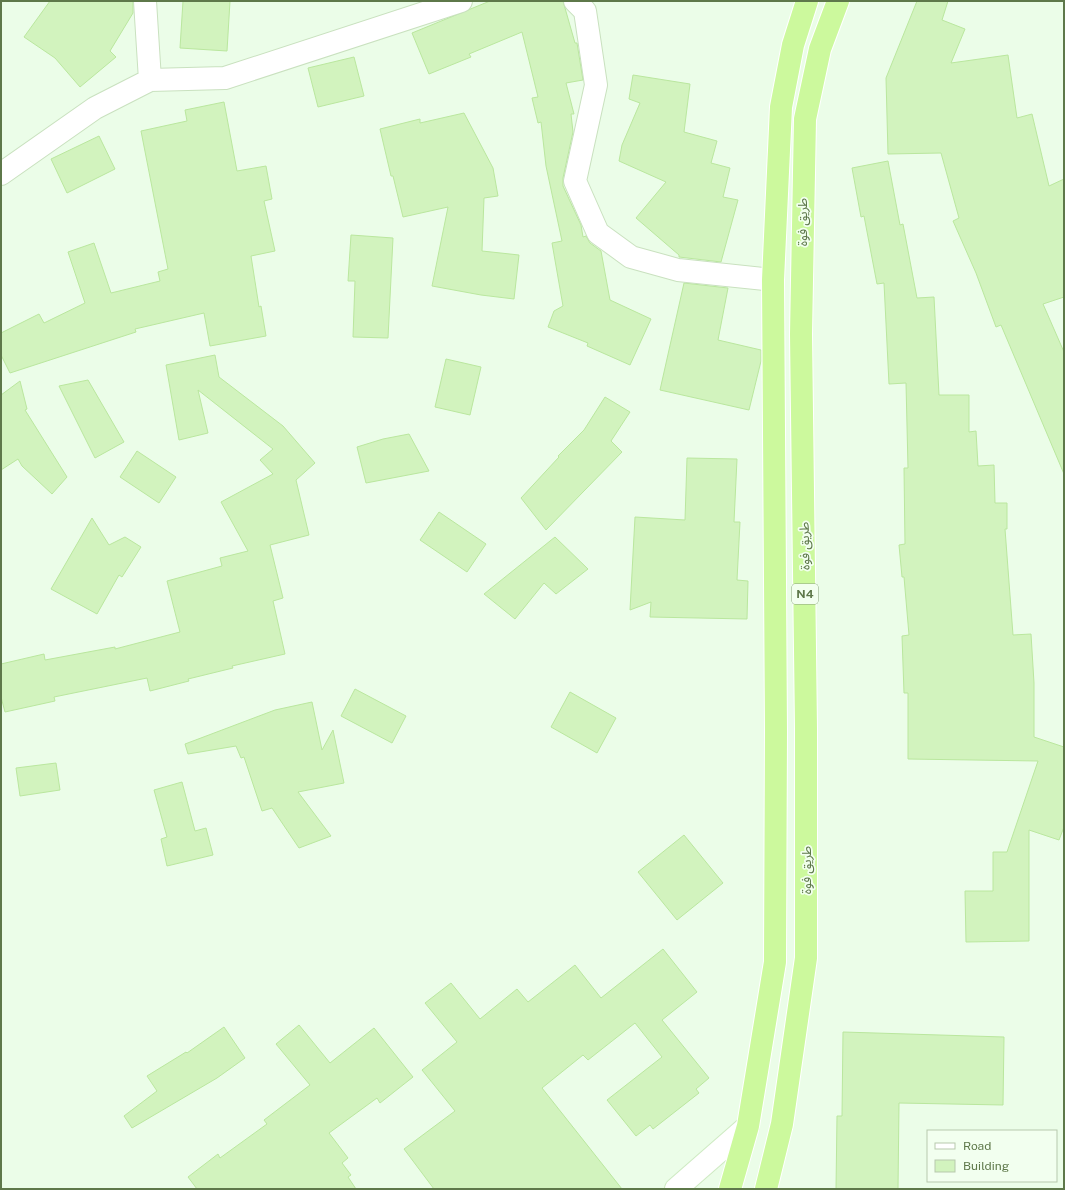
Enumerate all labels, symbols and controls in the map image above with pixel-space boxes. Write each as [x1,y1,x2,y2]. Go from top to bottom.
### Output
street label: طريق فوة [795,198,811,246]
street label: طريق فوة [797,521,813,570]
road number: N4 [792,584,818,604]
street label: طريق فوة [799,846,815,894]
legend [927,1130,1057,1182]
text: Road [963,1139,991,1153]
text: Building [963,1159,1009,1173]

